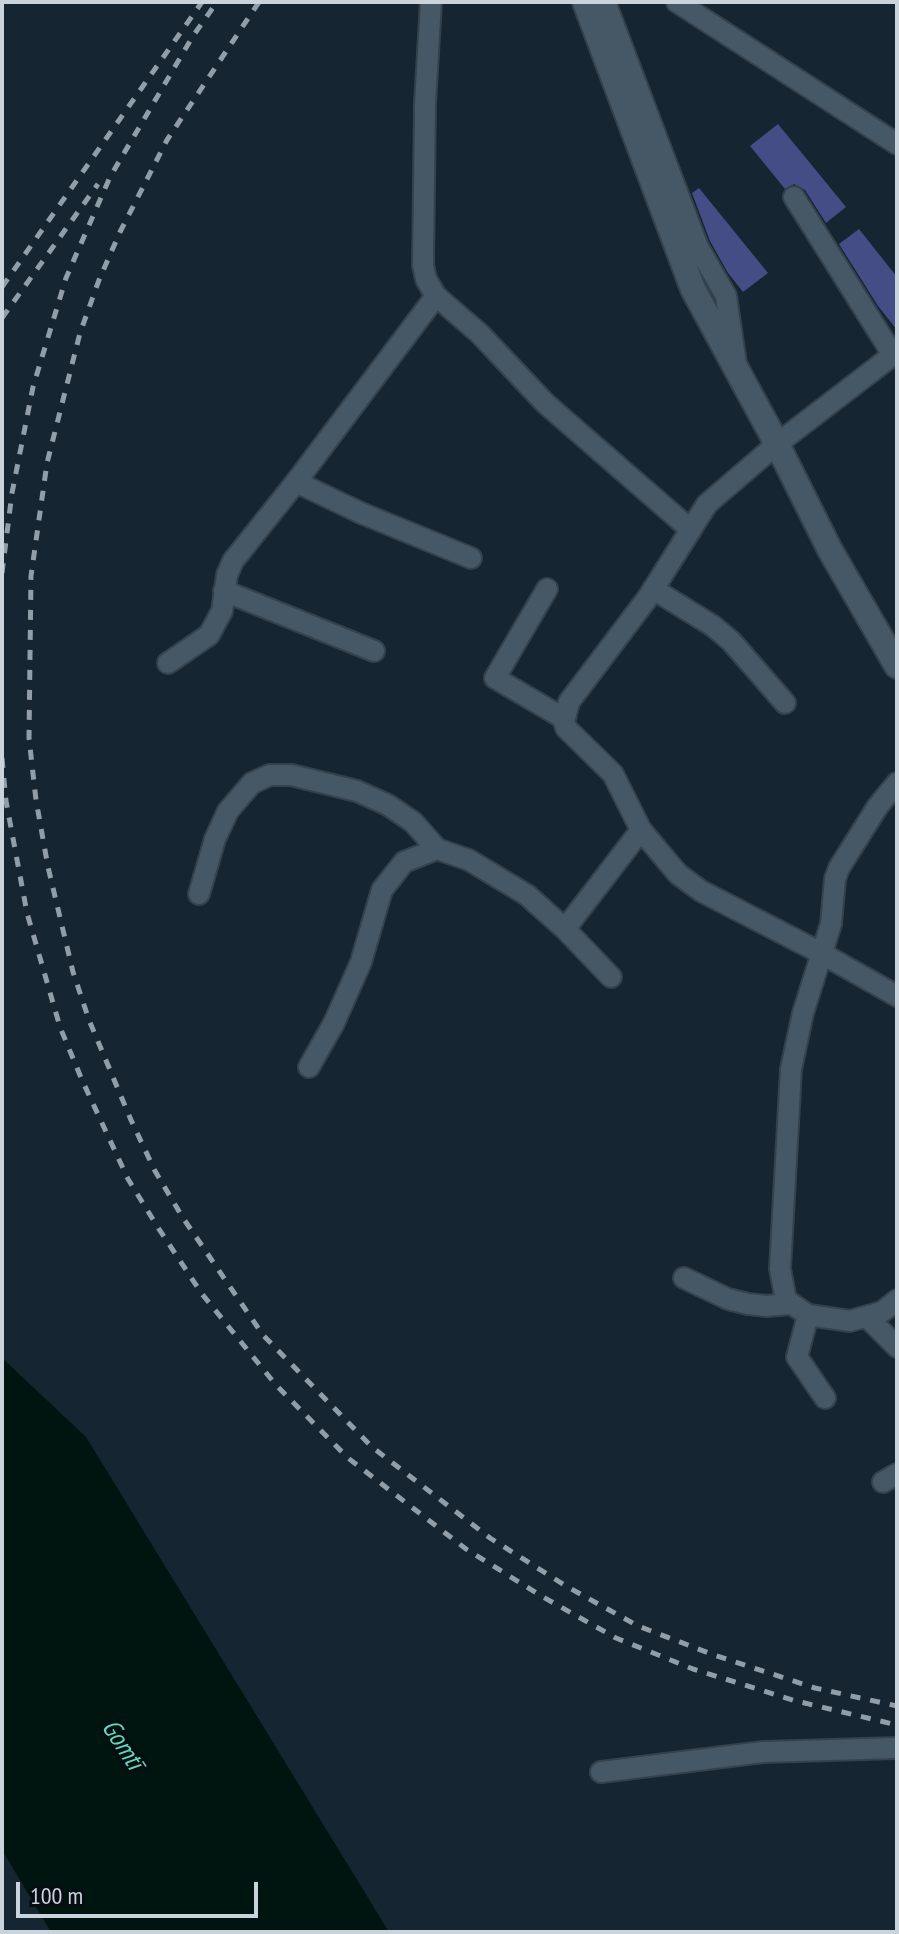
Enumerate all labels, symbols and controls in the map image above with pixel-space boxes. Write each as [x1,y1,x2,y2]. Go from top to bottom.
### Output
water label: Gomtī [94,1714,150,1776]
scale bar [20,1866,262,1916]
text: 100 m [30,1880,83,1911]

